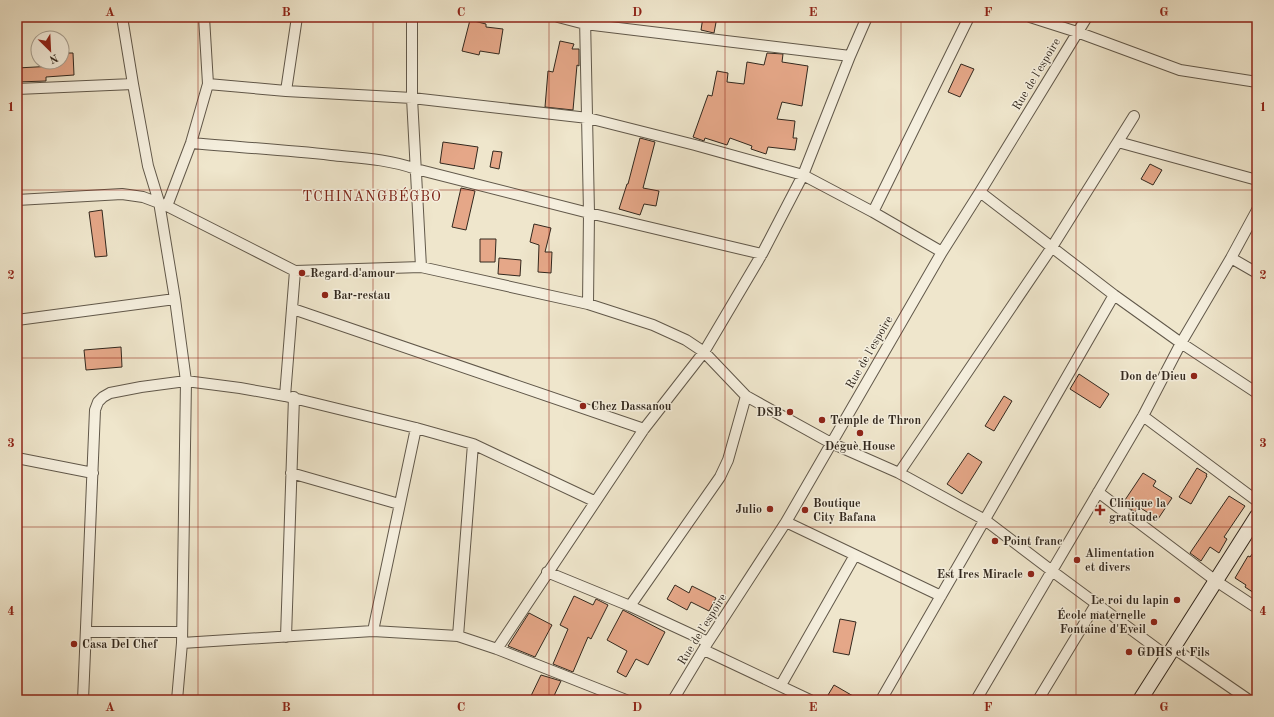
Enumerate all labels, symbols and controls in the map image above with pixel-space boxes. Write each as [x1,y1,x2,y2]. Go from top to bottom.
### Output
text: A [105,6,115,19]
text: B [281,6,291,19]
text: C [457,6,465,19]
text: D [632,6,642,19]
text: E [809,6,818,19]
text: F [984,6,993,19]
text: G [1159,6,1169,19]
north arrow [30,30,70,70]
street label: Rue de l'espoire [1011,36,1063,113]
text: N [47,51,60,65]
text: 1 [7,101,15,114]
text: 1 [1259,101,1267,114]
district label: TCHINANGBÉGBO [302,187,442,204]
marker: Regard d'amour [297,268,307,278]
place label: Regard d'amour [310,268,395,280]
text: 2 [7,269,15,282]
text: 2 [1259,269,1267,282]
marker: Bar-restau [320,290,330,300]
place label: Bar-restau [333,290,391,302]
street label: Rue de l'espoire [844,314,896,391]
place label: Don de Dieu [1120,371,1186,383]
marker: Don de Dieu [1189,371,1199,381]
marker: Chez Dassanou [578,401,588,411]
place label: Chez Dassanou [591,401,672,413]
place label: DSB [757,407,782,419]
marker: DSB [785,407,795,417]
marker: Temple de Thron [817,415,827,425]
place label: Temple de Thron [830,415,921,427]
marker: Déguè House [855,428,865,438]
text: 3 [7,437,15,450]
text: 3 [1259,437,1267,450]
place label: Déguè House [825,441,896,453]
place label: Boutique City Bafana [813,498,876,524]
place label: Clinique la gratitude [1109,498,1166,524]
place label: Julio [736,504,762,516]
marker: Julio [765,504,775,514]
marker: Clinique la gratitude [1094,504,1106,516]
marker: Boutique City Bafana [800,505,810,515]
marker: Point franc [990,536,1000,546]
place label: Point franc [1003,536,1063,548]
place label: Alimentation et divers [1085,548,1155,574]
marker: Alimentation et divers [1072,555,1082,565]
place label: Est Ires Miracle [937,569,1023,581]
marker: Est Ires Miracle [1026,569,1036,579]
street label: Rue de l'espoire [676,591,730,667]
place label: Le roi du lapin [1091,595,1169,607]
marker: Le roi du lapin [1172,595,1182,605]
text: 4 [7,605,15,618]
text: 4 [1259,605,1267,618]
place label: École maternelle Fontaine d'Eveil [1057,607,1146,636]
marker: École maternelle Fontaine d'Eveil [1149,617,1159,627]
marker: Casa Del Chef [69,639,79,649]
place label: Casa Del Chef [82,639,158,651]
marker: GDHS et Fils [1124,647,1134,657]
place label: GDHS et Fils [1137,647,1210,659]
text: A [105,701,115,714]
text: B [281,701,291,714]
text: C [457,701,465,714]
text: D [632,701,642,714]
text: E [809,701,818,714]
text: F [984,701,993,714]
text: G [1159,701,1169,714]

